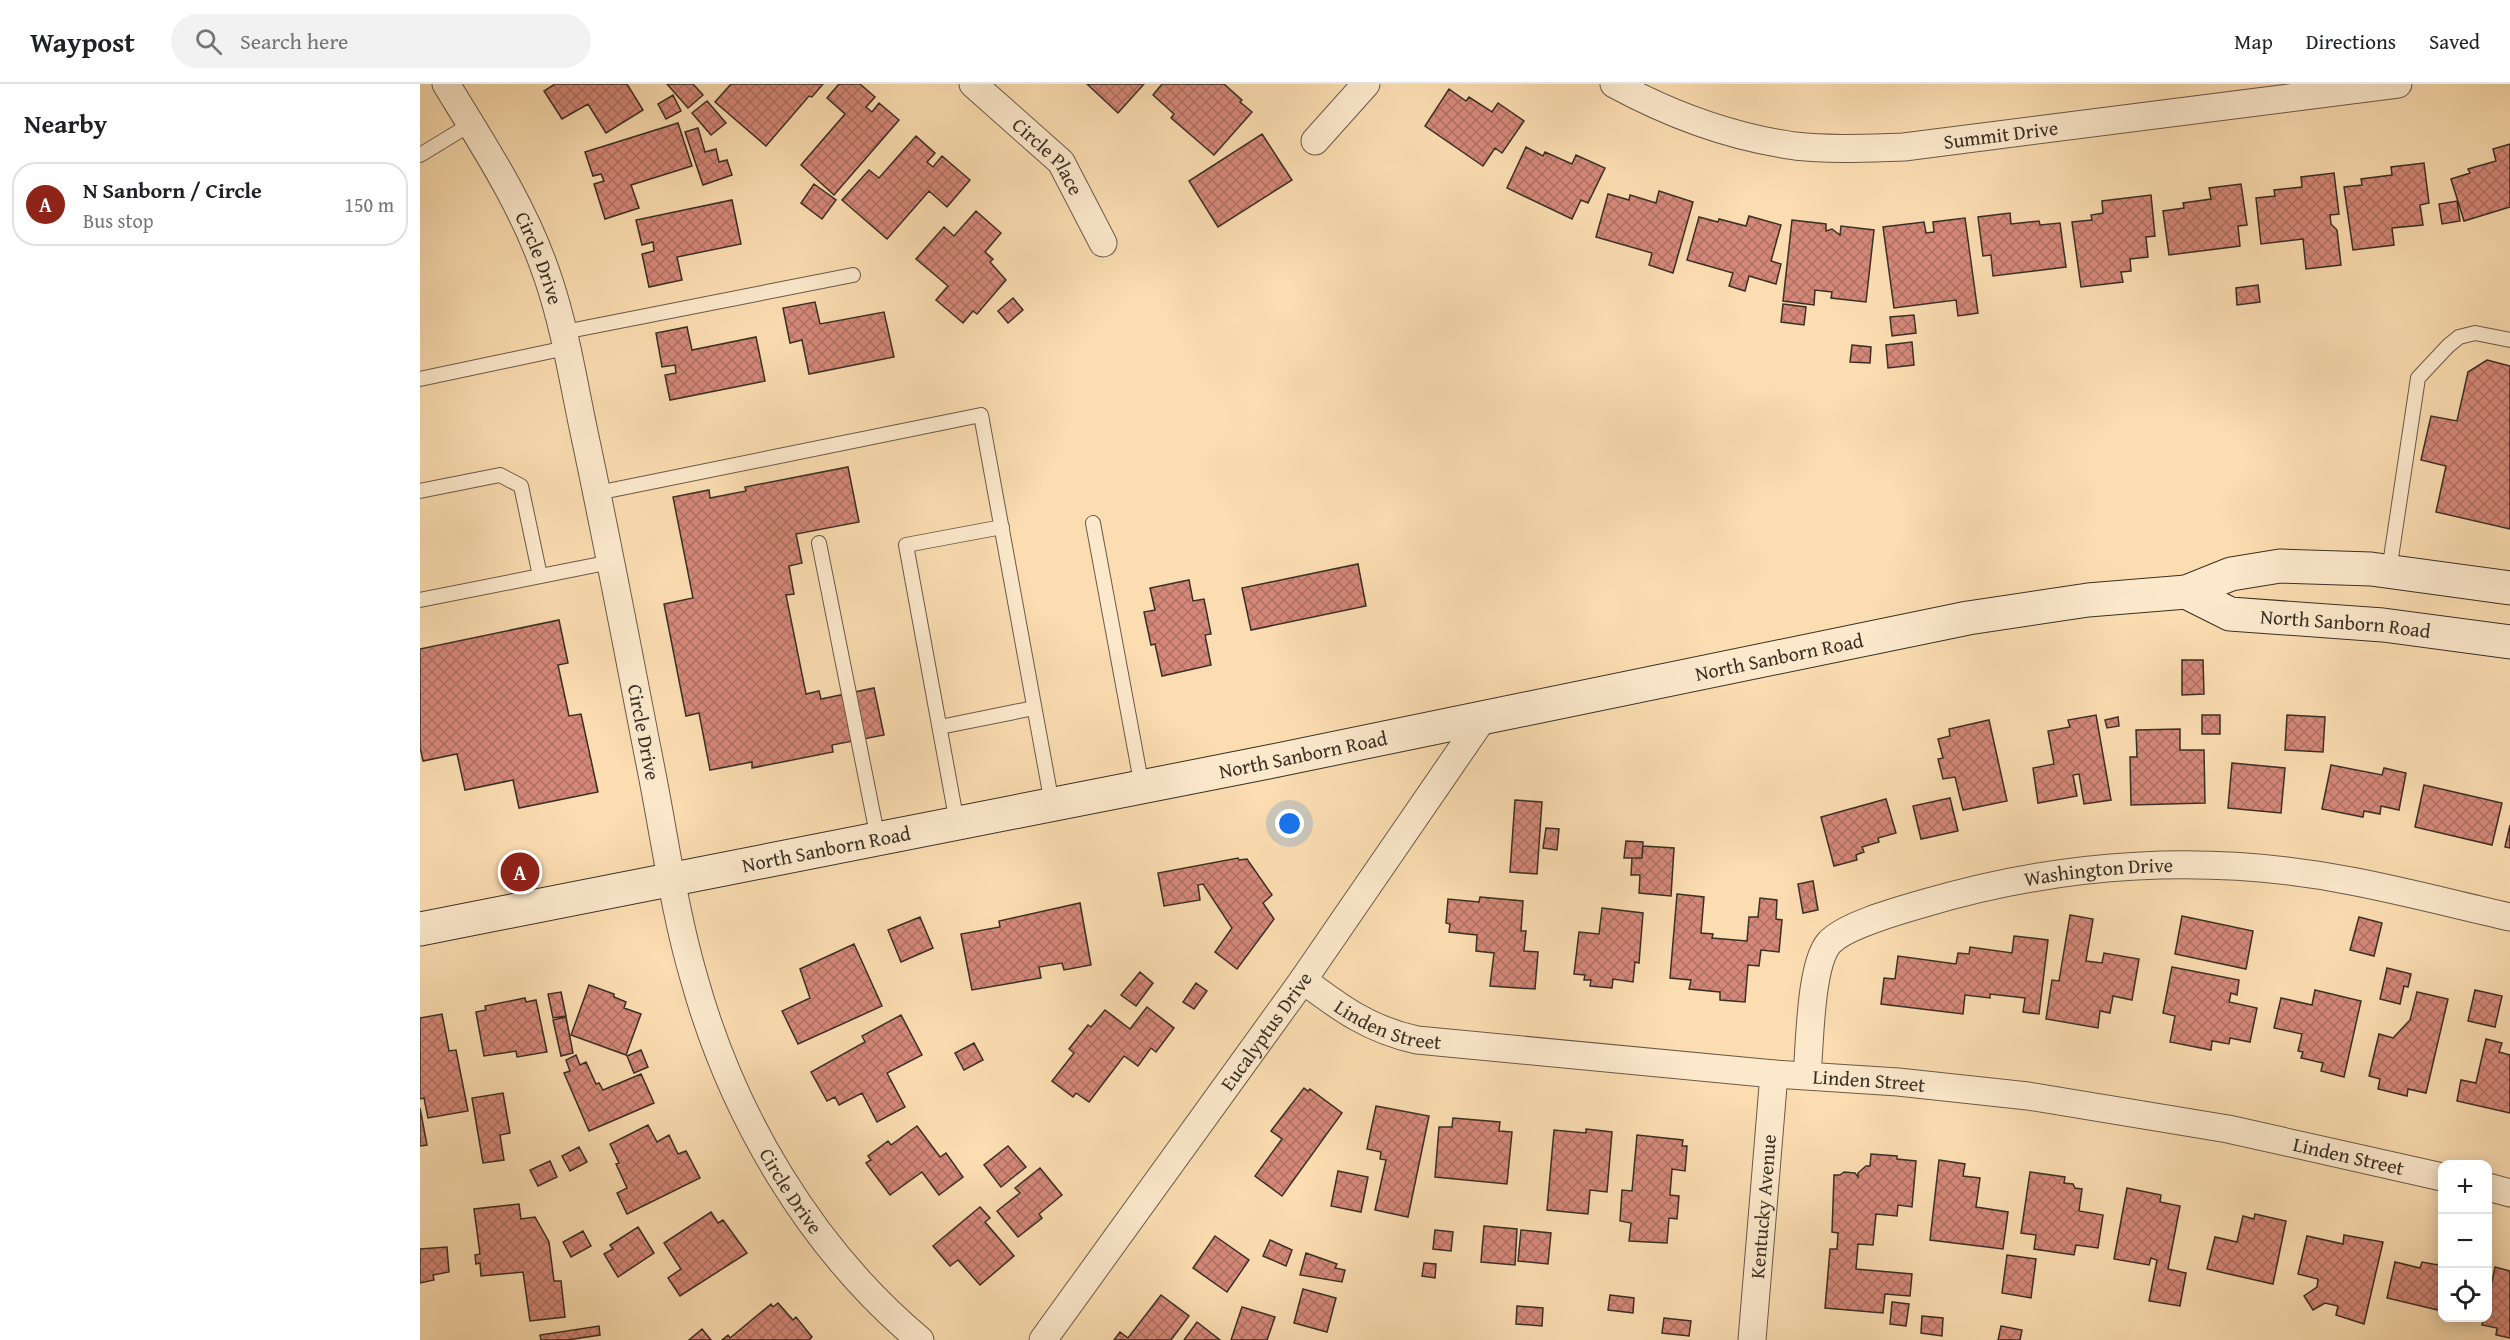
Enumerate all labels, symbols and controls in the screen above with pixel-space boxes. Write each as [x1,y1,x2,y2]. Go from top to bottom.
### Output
search box [171,14,591,68]
text: Waypost [30,21,135,62]
icon: search [192,25,225,58]
text: Search here [240,25,348,57]
text: Map [2234,26,2273,57]
text: Directions [2306,26,2396,57]
text: Saved [2429,26,2480,57]
text: Nearby [24,104,107,143]
street label: Circle Place [1006,110,1091,200]
street label: Summit Drive [1942,112,2060,156]
text: N Sanborn / Circle [83,174,262,206]
text: A [39,190,52,219]
text: 150 m [344,190,394,219]
text: Bus stop [83,206,154,235]
street label: Circle Drive [508,206,570,308]
street label: North Sanborn Road [2259,601,2433,645]
street label: North Sanborn Road [1692,625,1866,688]
street label: Circle Drive [621,682,668,783]
street label: North Sanborn Road [1216,723,1390,785]
your location [1275,809,1304,838]
street label: North Sanborn Road [739,818,913,879]
pin: A [500,850,540,894]
street label: Washington Drive [2022,850,2173,893]
street label: Eucalyptus Drive [1213,965,1319,1096]
street label: Linden Street [1329,992,1443,1056]
street label: Linden Street [1812,1062,1927,1099]
street label: Linden Street [2290,1129,2407,1182]
street label: Kentucky Avenue [1742,1133,1783,1280]
street label: Circle Drive [753,1142,830,1240]
map controls [2438,1160,2492,1322]
button: + [2438,1160,2492,1214]
button: − [2438,1214,2492,1268]
button: locate [2438,1268,2492,1322]

